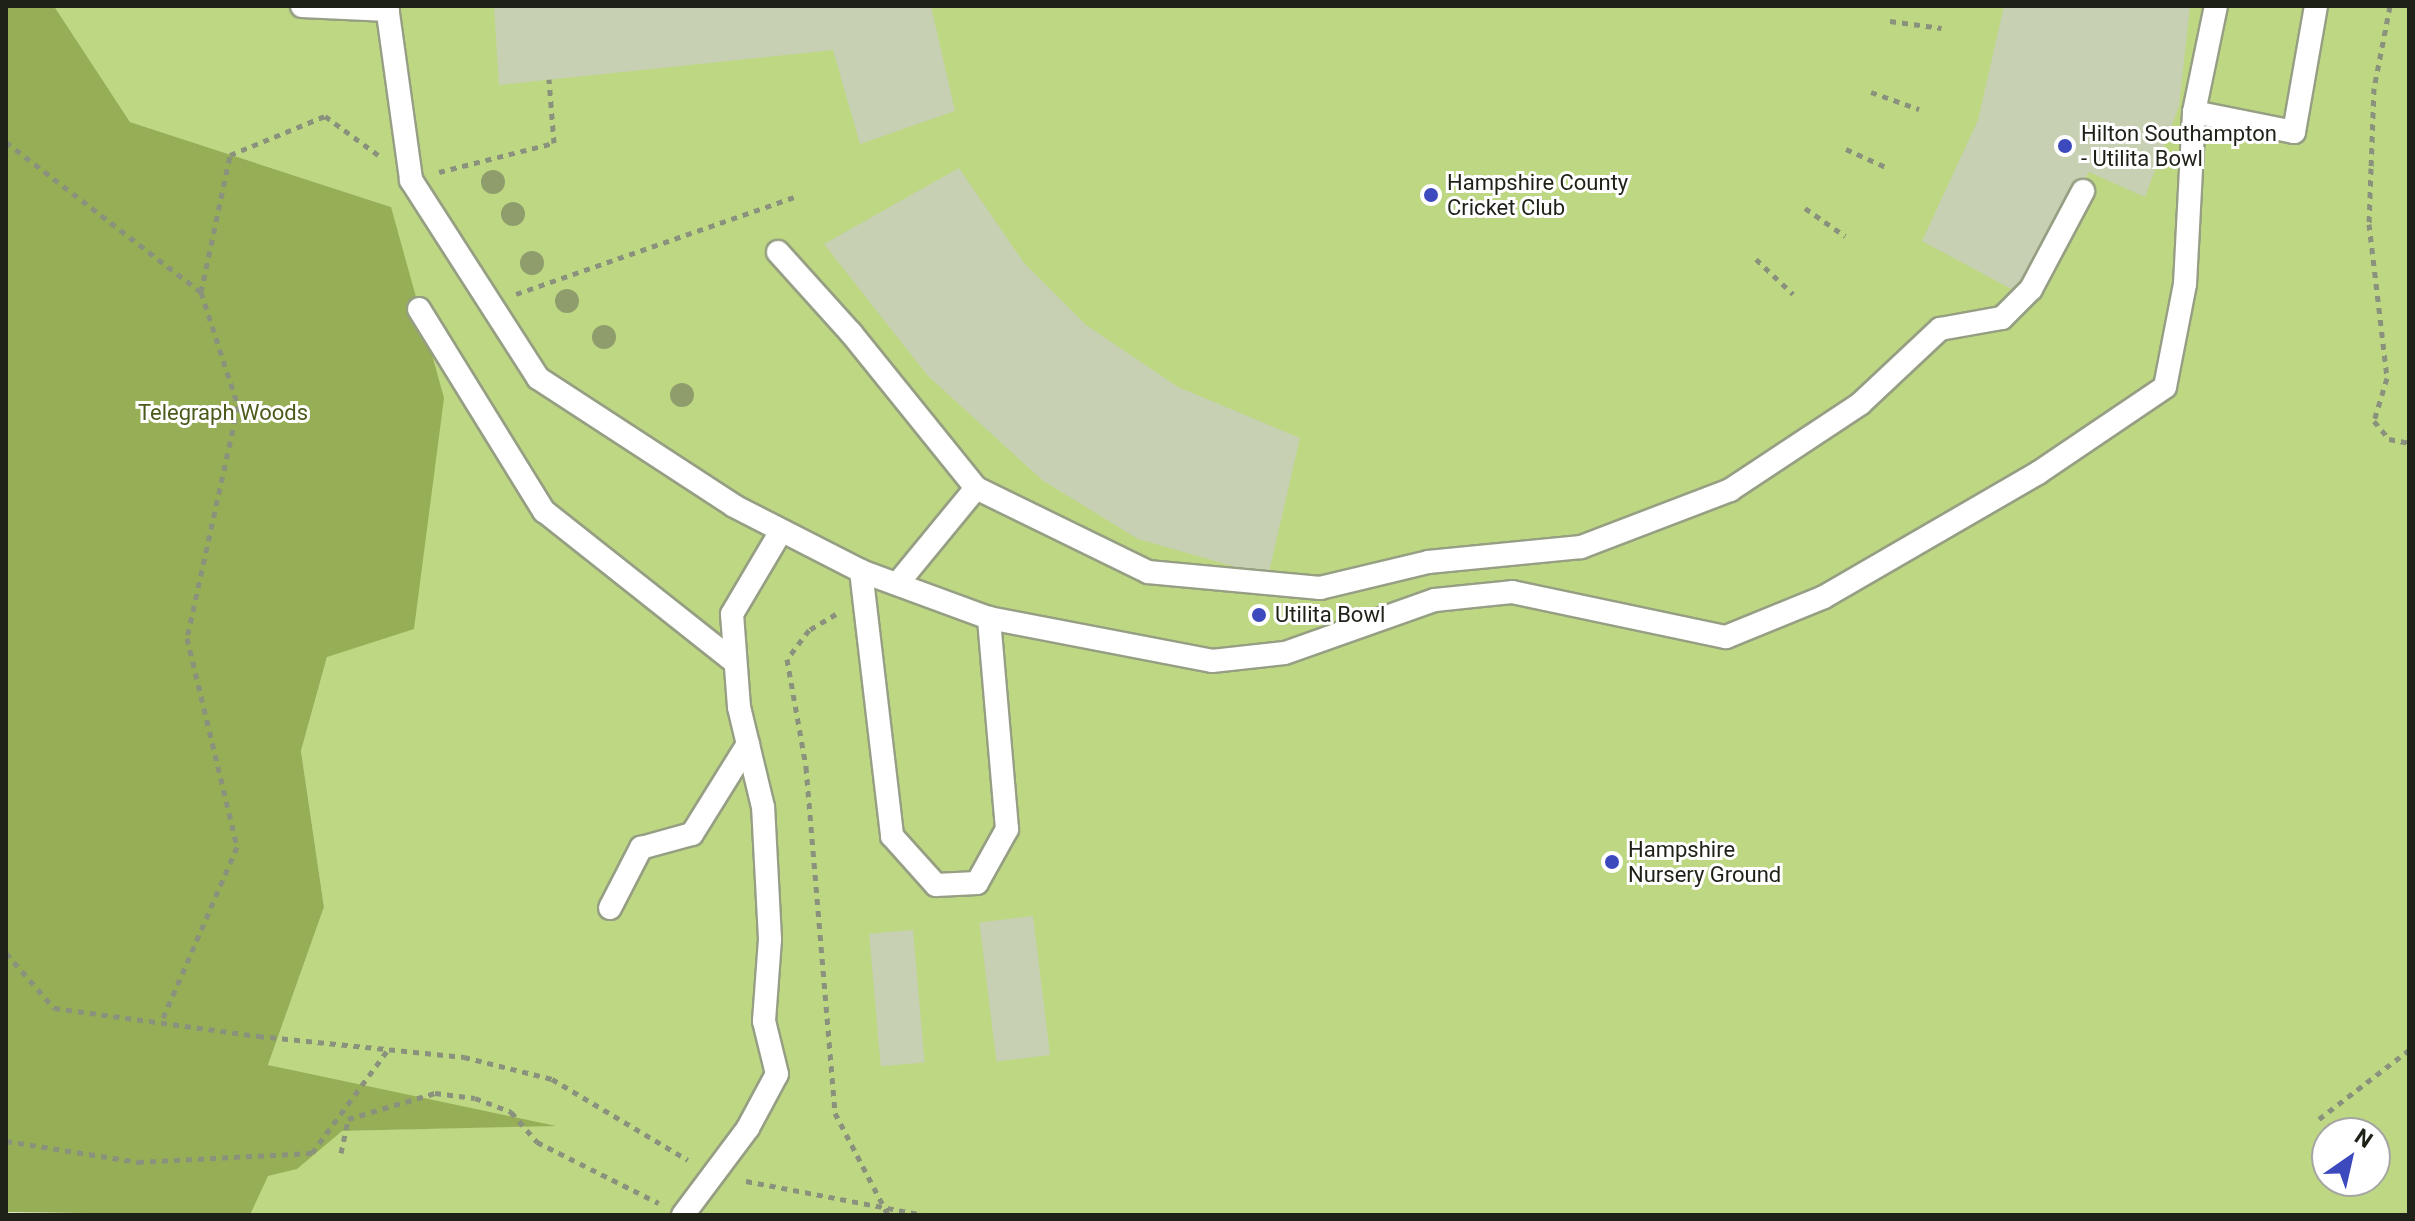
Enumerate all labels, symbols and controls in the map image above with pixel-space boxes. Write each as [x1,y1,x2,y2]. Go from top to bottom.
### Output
place label: Hilton Southampton - Utilita Bowl [2081,120,2277,172]
marker: Hilton Southampton - Utilita Bowl [2056,137,2074,155]
place label: Hampshire County Cricket Club [1447,169,1628,220]
marker: Hampshire County Cricket Club [1422,186,1440,204]
park label: Telegraph Woods [138,400,308,426]
place label: Utilita Bowl [1275,602,1385,628]
marker: Utilita Bowl [1250,606,1268,624]
place label: Hampshire Nursery Ground [1628,836,1781,888]
marker: Hampshire Nursery Ground [1603,853,1621,871]
north arrow [2311,1117,2391,1197]
text: N [2350,1124,2377,1153]

